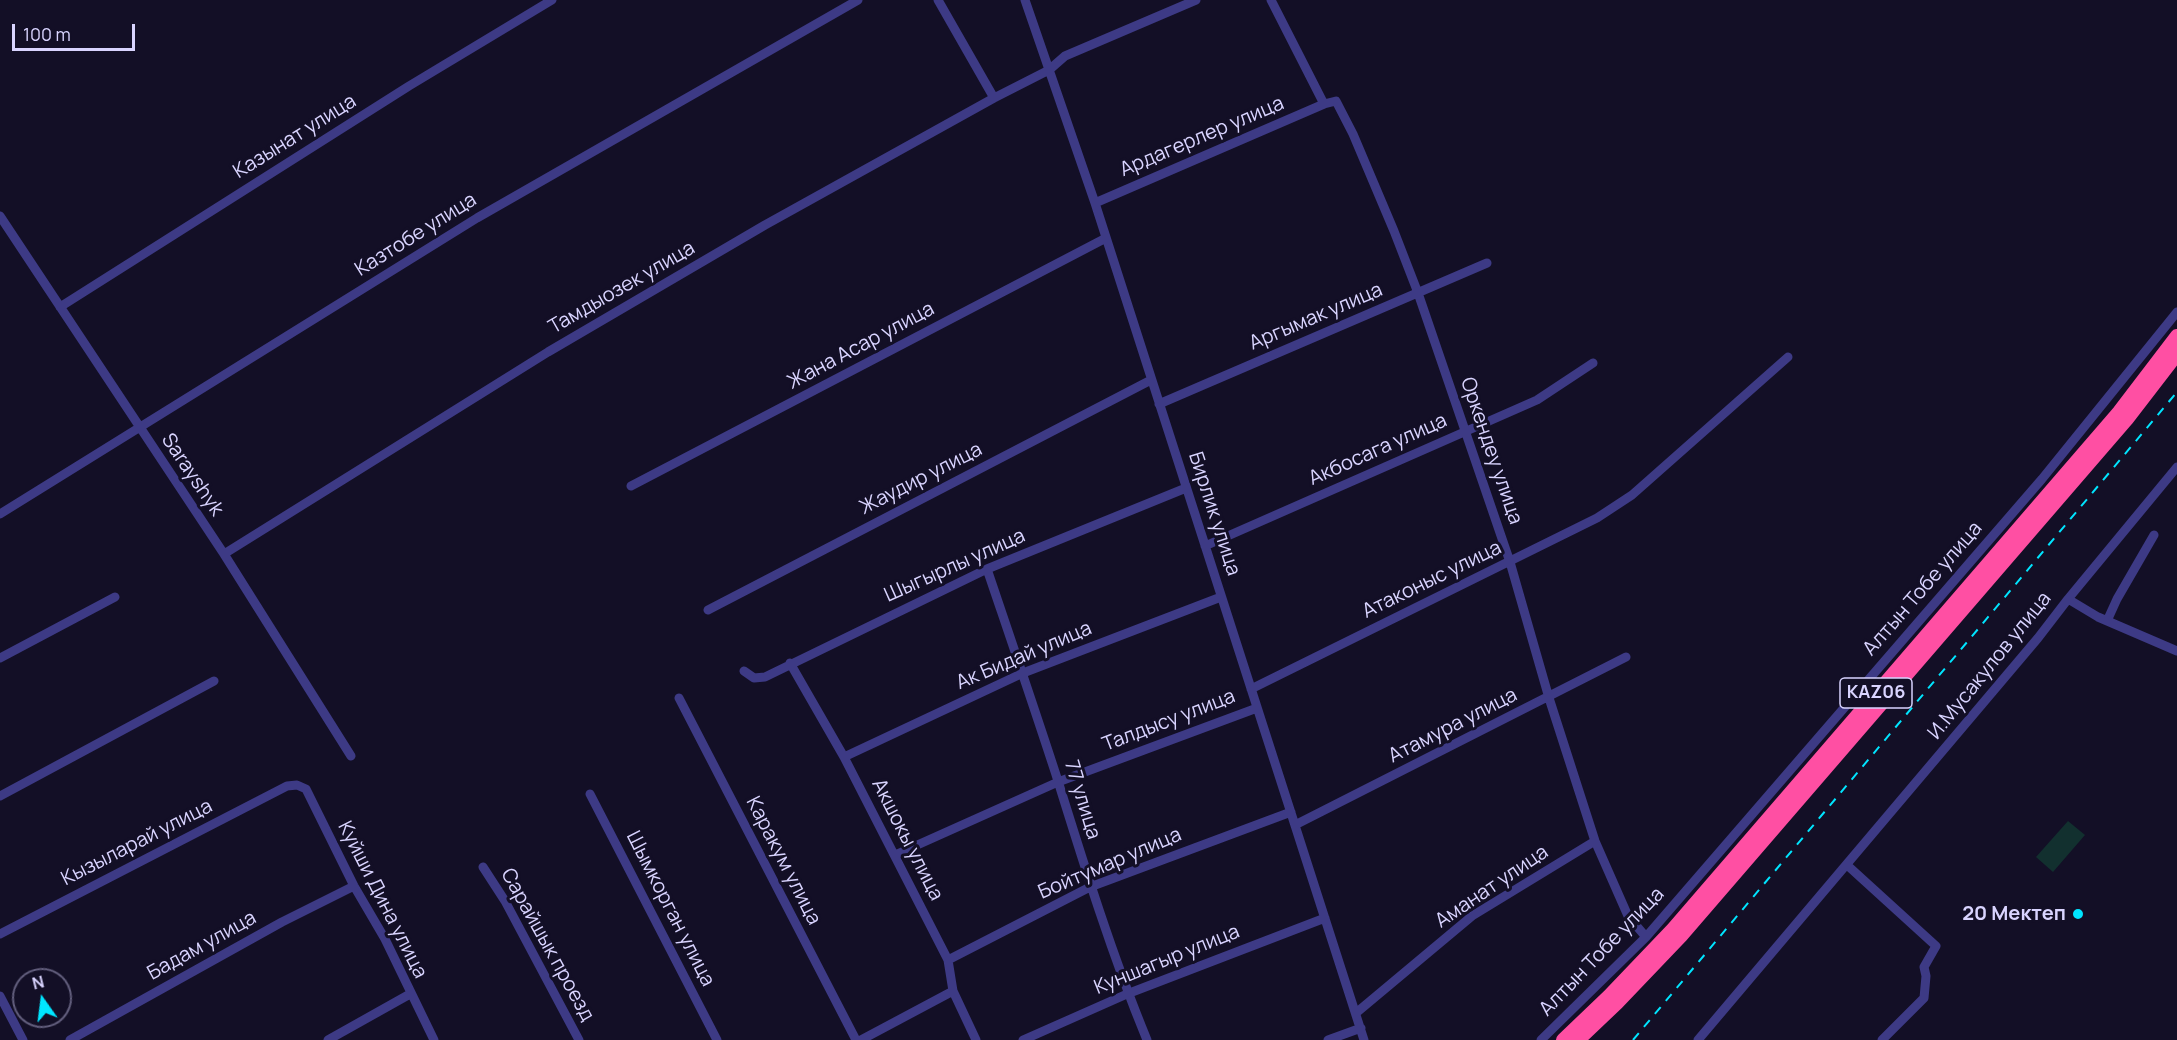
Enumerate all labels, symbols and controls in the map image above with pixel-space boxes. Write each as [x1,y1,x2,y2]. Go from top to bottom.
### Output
scale bar [15,12,138,50]
text: 100 m [23,22,71,46]
street label: Казынат улица [229,90,361,184]
street label: Ардагерлер улица [1116,92,1288,182]
street label: Казтобе улица [351,188,481,282]
street label: Тамдыозек улица [545,236,699,340]
street label: Аргымак улица [1246,278,1386,356]
street label: Жана Асар улица [783,297,939,395]
street label: Оркендеу улица [1455,374,1527,528]
street label: Акбосага улица [1305,409,1451,491]
street label: Sarayshyk [156,429,228,521]
street label: Жаудир улица [856,438,986,520]
street label: Бирлик улица [1183,449,1245,579]
street label: Алтын Тобе улица [1858,517,1988,661]
street label: Шыгырлы улица [881,524,1029,608]
street label: Атаконыс улица [1358,536,1506,624]
street label: И.Мусакулов улица [1923,588,2057,744]
street label: Ак Бидай улица [953,617,1095,695]
road number: KАZ06 [1840,678,1912,708]
street label: Атамура улица [1385,683,1521,769]
street label: Талдысу улица [1099,685,1239,757]
street label: 77 улица [1059,758,1105,842]
street label: Акшокы улица [866,775,948,905]
street label: Каракум улица [740,793,826,929]
street label: Кызыларай улица [57,795,217,891]
street label: Куйши Дина улица [332,817,432,983]
street label: Бойтумар улица [1035,823,1185,905]
street label: Шымкорган улица [620,827,720,991]
street label: Аманат улица [1431,840,1553,934]
street label: Сарайшык проезд [495,865,599,1025]
street label: Алтын Тобе улица [1534,883,1670,1021]
place label: 20 Мектеп [1962,902,2066,926]
street label: Бадам улица [143,906,261,986]
marker: 20 Мектеп [2071,907,2085,921]
street label: Куншагыр улица [1091,920,1243,1000]
north arrow [12,968,72,1028]
text: N [30,970,46,995]

